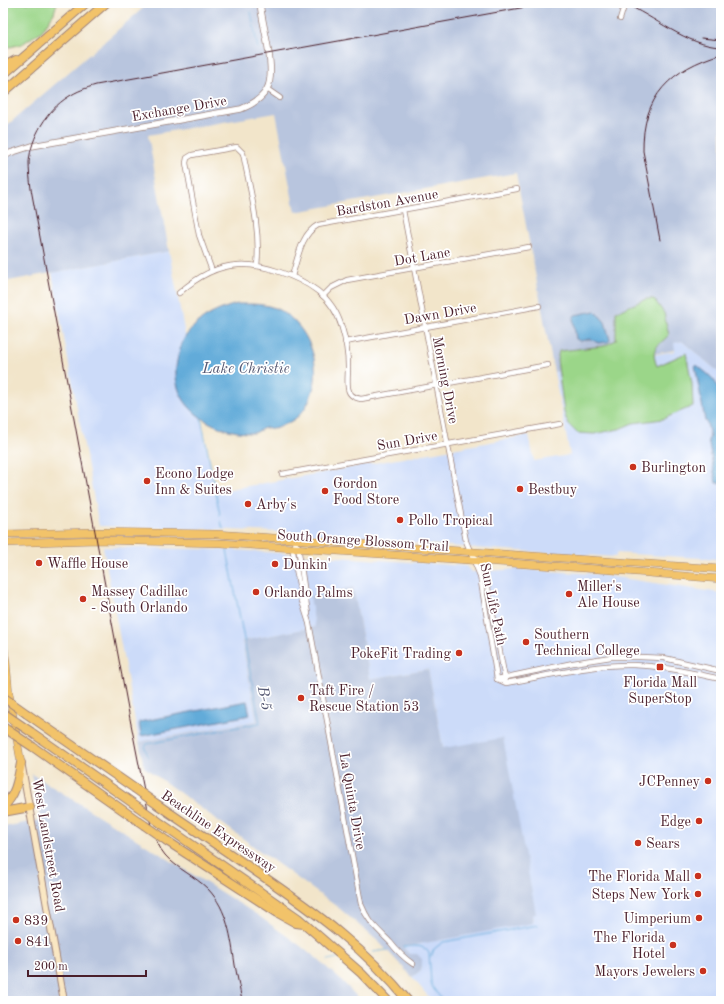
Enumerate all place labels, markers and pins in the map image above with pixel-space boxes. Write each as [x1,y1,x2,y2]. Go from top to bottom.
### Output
place label: Burlington [641,461,706,475]
marker: Burlington [628,462,638,472]
place label: Econo Lodge Inn & Suites [155,467,234,497]
marker: Econo Lodge Inn & Suites [142,476,152,486]
place label: Gordon Food Store [333,477,399,507]
place label: Bestbuy [528,483,578,497]
marker: Bestbuy [515,484,525,494]
marker: Gordon Food Store [320,486,330,496]
place label: Arby's [256,498,296,512]
marker: Arby's [243,499,253,509]
place label: Pollo Tropical [408,514,493,528]
marker: Pollo Tropical [395,515,405,525]
place label: Waffle House [47,557,128,571]
marker: Waffle House [34,558,44,568]
place label: Dunkin' [283,558,331,572]
marker: Dunkin' [270,559,280,569]
place label: Miller's Ale House [577,580,640,610]
place label: Massey Cadillac - South Orlando [91,585,188,615]
place label: Orlando Palms [264,586,353,600]
marker: Orlando Palms [251,587,261,597]
marker: Miller's Ale House [564,589,574,599]
marker: Massey Cadillac - South Orlando [78,594,88,604]
place label: Southern Technical College [534,628,640,658]
marker: Southern Technical College [521,637,531,647]
place label: PokeFit Trading [351,647,451,661]
marker: PokeFit Trading [454,648,464,658]
marker: Florida Mall SuperStop [655,662,665,672]
place label: Florida Mall SuperStop [623,676,697,706]
place label: Taft Fire / Rescue Station 53 [309,684,419,714]
marker: Taft Fire / Rescue Station 53 [296,693,306,703]
place label: JCPenney [639,775,701,789]
marker: JCPenney [703,776,713,786]
place label: Edge [660,815,691,829]
marker: Edge [694,816,704,826]
place label: Sears [646,837,680,851]
marker: Sears [633,838,643,848]
place label: The Florida Mall [588,870,690,884]
marker: The Florida Mall [693,871,703,881]
place label: Steps New York [592,888,690,902]
marker: Steps New York [693,889,703,899]
place label: Uimperium [623,912,691,926]
marker: Uimperium [694,913,704,923]
place label: 839 [24,914,48,928]
marker: 839 [11,915,21,925]
place label: The Florida Hotel [593,931,665,961]
place label: 841 [26,935,50,949]
marker: 841 [13,936,23,946]
marker: The Florida Hotel [668,940,678,950]
place label: Mayors Jewelers [594,965,695,979]
marker: Mayors Jewelers [698,966,708,976]

